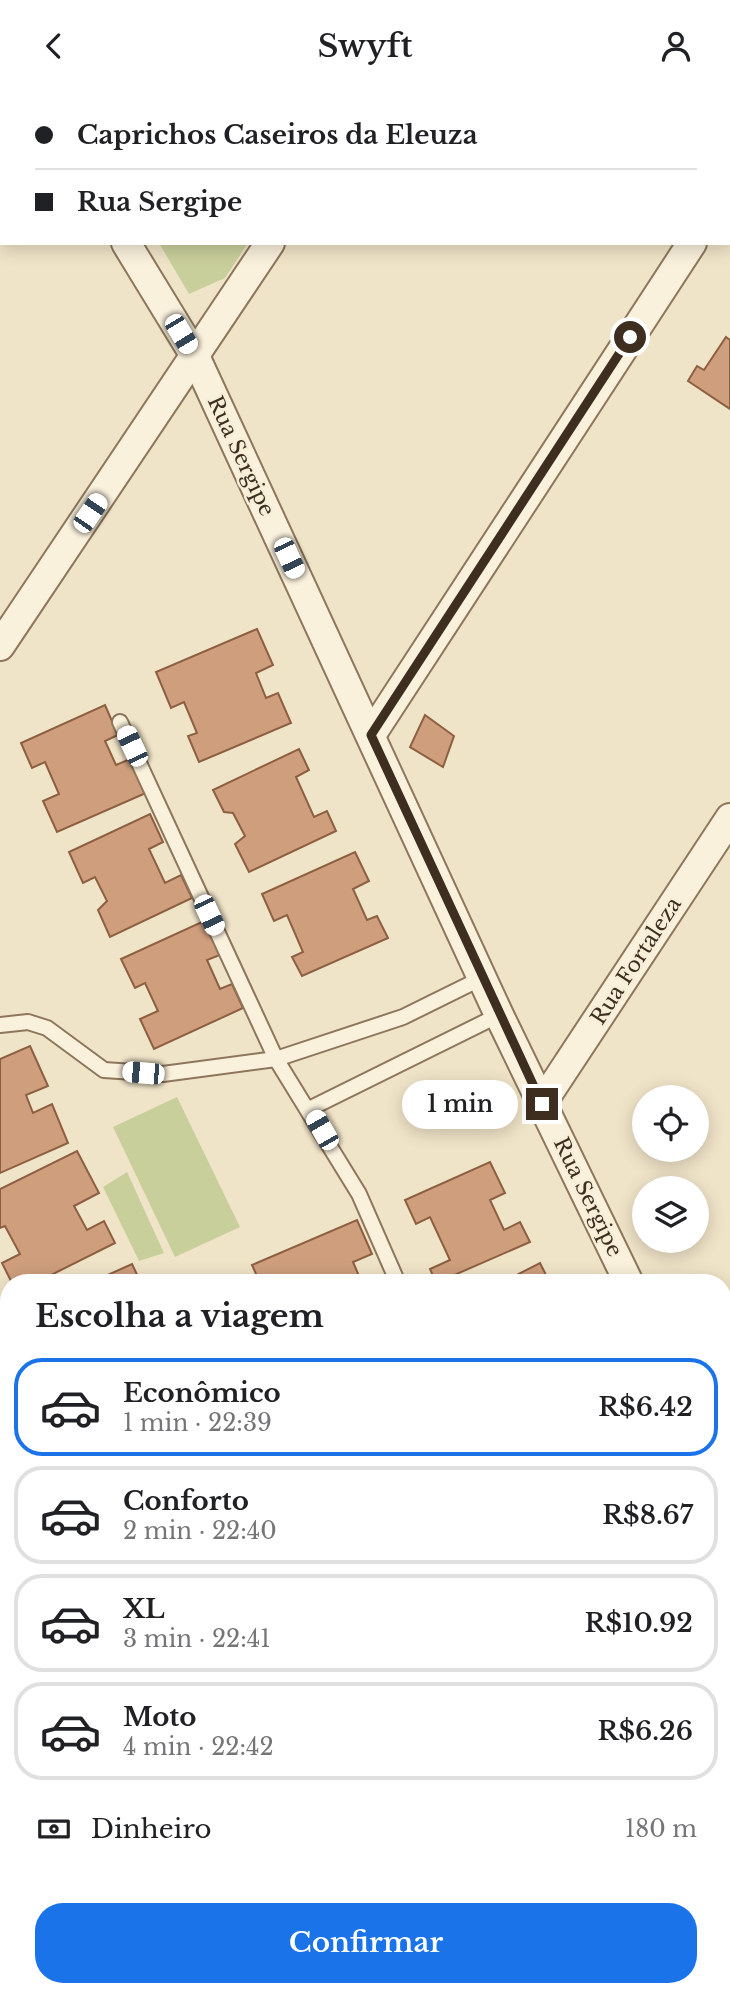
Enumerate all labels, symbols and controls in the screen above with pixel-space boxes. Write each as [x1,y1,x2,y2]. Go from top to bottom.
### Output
text: Swyft [317,26,413,66]
icon: back [35,27,73,65]
icon: person [657,27,695,65]
text: Caprichos Caseiros da Eleuza [77,119,478,151]
text: Rua Sergipe [77,186,242,218]
car [162,311,201,357]
route start [614,321,646,353]
street label: Rua Sergipe [202,392,280,520]
car [70,490,111,536]
car [271,535,308,581]
car [114,723,151,769]
car [191,892,228,938]
street label: Rua Fortaleza [585,892,687,1030]
car [122,1061,165,1085]
callout: 1 min [402,1079,518,1129]
map controls [632,1085,709,1253]
button: locate [632,1085,709,1162]
route end [526,1088,558,1120]
text: 1 min [427,1090,493,1118]
car [303,1107,342,1153]
street label: Rua Sergipe [548,1133,628,1261]
button: layers [632,1176,709,1253]
text: Escolha a viagem [35,1296,324,1336]
icon: car [39,1376,102,1439]
text: Econômico [123,1377,281,1409]
text: R$6.42 [598,1391,693,1423]
text: 1 min · 22:39 [123,1409,272,1437]
icon: car [39,1484,102,1547]
text: Conforto [123,1485,249,1517]
text: R$8.67 [602,1499,693,1531]
text: 2 min · 22:40 [123,1517,277,1545]
icon: car [39,1592,102,1655]
text: XL [123,1593,165,1625]
text: R$10.92 [585,1607,693,1639]
text: 3 min · 22:41 [123,1625,271,1653]
icon: car [39,1700,102,1763]
text: Moto [123,1701,196,1733]
text: R$6.26 [598,1715,693,1747]
text: 4 min · 22:42 [123,1733,274,1761]
icon: cash [35,1810,73,1848]
text: Dinheiro [91,1813,212,1845]
text: 180 m [625,1815,697,1843]
button: Confirmar [35,1903,697,1983]

